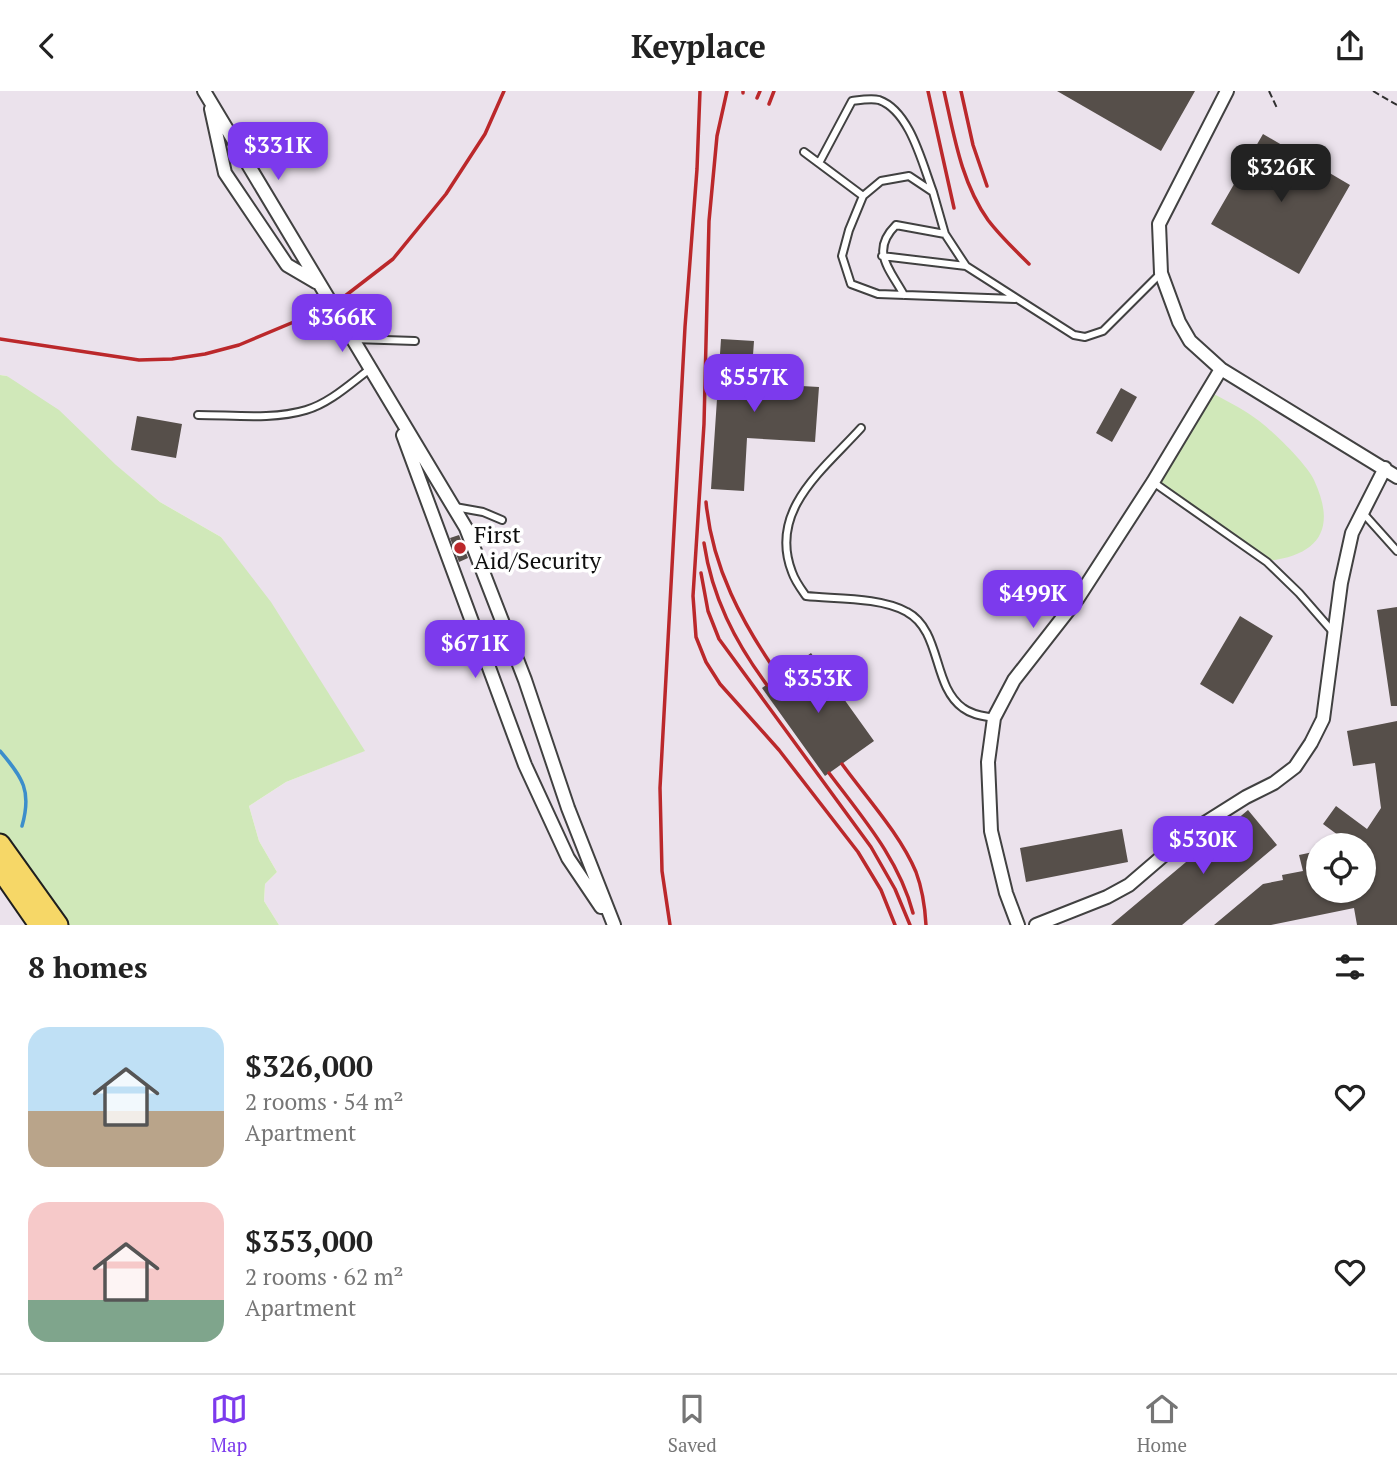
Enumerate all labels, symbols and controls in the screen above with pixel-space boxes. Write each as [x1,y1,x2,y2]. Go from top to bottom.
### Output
text: Keyplace [631,25,766,67]
icon: back [28,27,66,65]
icon: share [1331,27,1369,65]
pin: $331K [229,123,327,182]
text: $331K [244,129,312,160]
pin: $326K [1232,145,1330,204]
text: $326K [1247,151,1315,182]
pin: $366K [293,295,391,354]
text: $366K [308,301,376,332]
pin: $557K [705,355,803,414]
text: $557K [720,361,788,392]
place label: First Aid/Security [474,519,601,576]
marker: First Aid/Security [452,540,468,556]
pin: $499K [984,571,1082,630]
text: $499K [999,577,1067,608]
pin: $671K [426,621,524,680]
text: $671K [441,627,509,658]
pin: $353K [769,655,867,715]
text: $353K [784,662,852,693]
pin: $530K [1154,817,1252,876]
text: $530K [1169,823,1237,854]
map controls [1306,833,1376,903]
button: locate [1306,833,1376,903]
text: 8 homes [28,947,147,987]
icon: filters [1331,948,1369,986]
text: $326,000 [245,1046,373,1086]
icon: home [84,1055,168,1139]
icon: heart [1331,1078,1369,1116]
text: 2 rooms · 54 m² [245,1086,404,1117]
text: Apartment [245,1117,356,1148]
text: $353,000 [245,1221,373,1261]
icon: home [84,1230,168,1314]
icon: heart [1331,1253,1369,1291]
text: 2 rooms · 62 m² [245,1261,404,1292]
text: Apartment [245,1292,356,1323]
tab: Map [210,1390,248,1457]
tab: Saved [668,1390,717,1457]
tab: Home [1137,1390,1187,1457]

